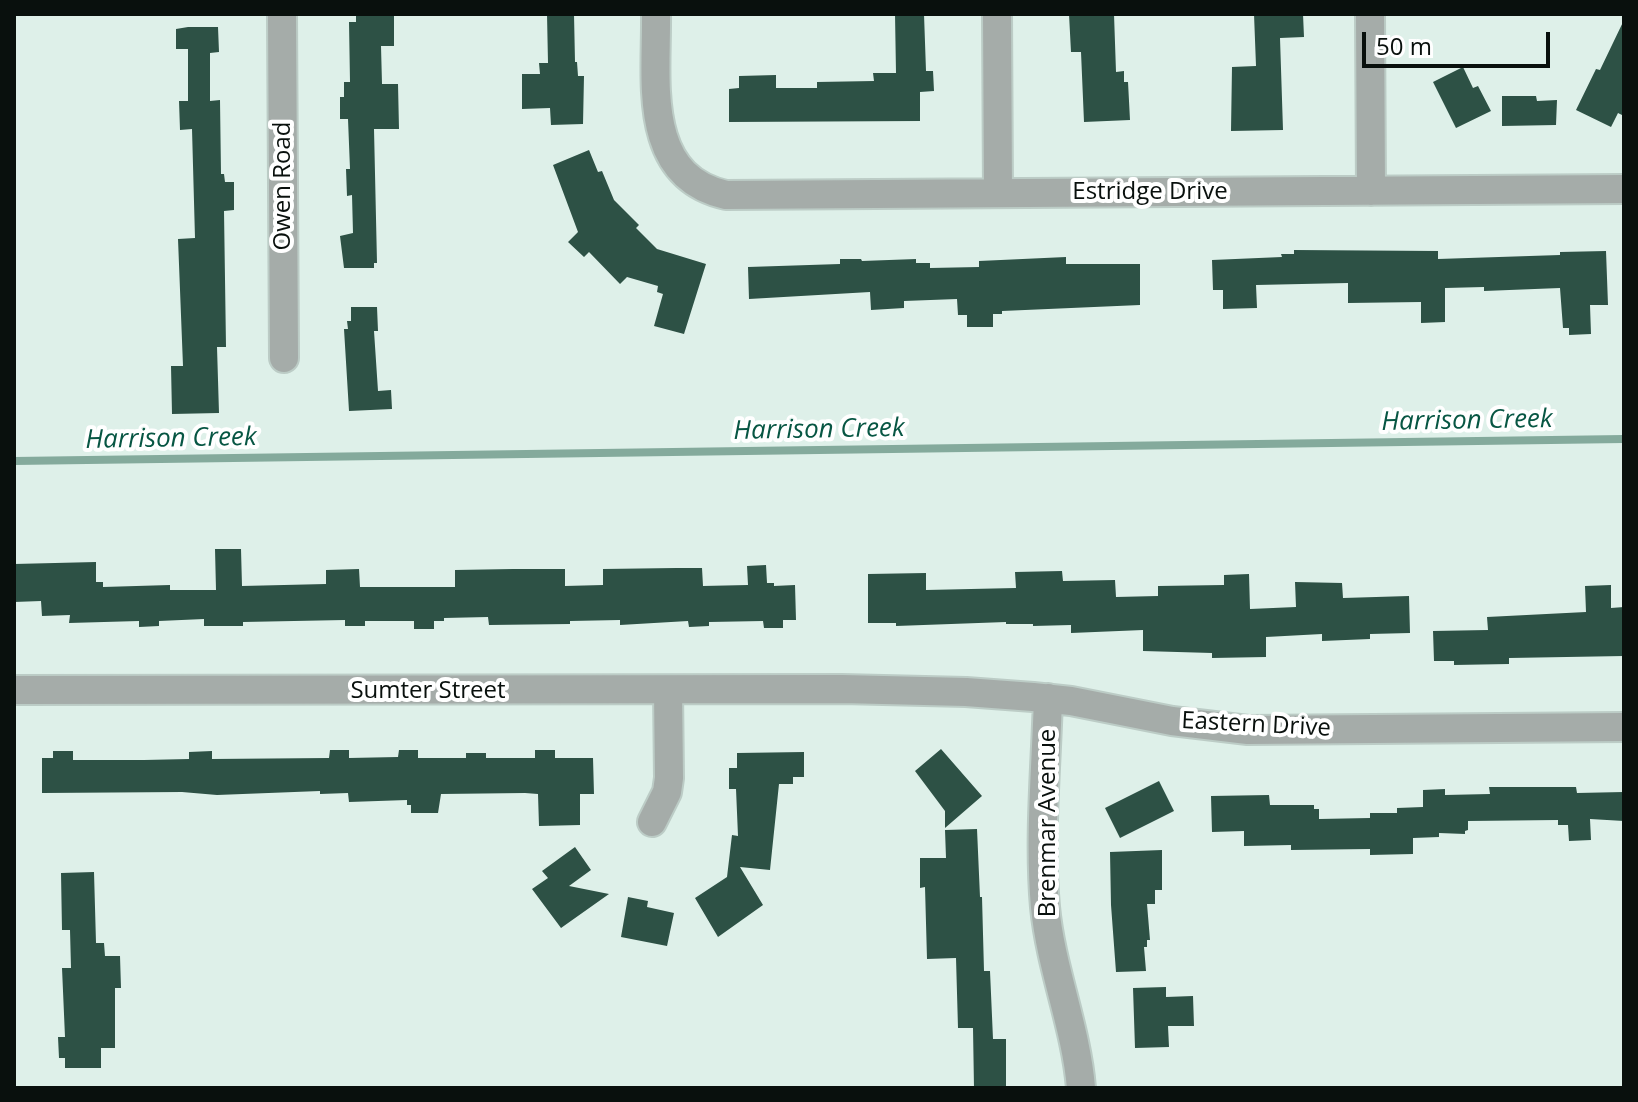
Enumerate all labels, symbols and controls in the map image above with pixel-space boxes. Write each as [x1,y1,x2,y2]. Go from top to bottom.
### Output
scale bar [1366,16,1554,66]
text: 50 m [1376,29,1432,62]
street label: Owen Road [269,122,297,250]
street label: Estridge Drive [1072,178,1228,206]
water label: Harrison Creek [1381,404,1553,438]
water label: Harrison Creek [733,413,905,447]
water label: Harrison Creek [85,422,257,456]
street label: Sumter Street [350,677,506,705]
street label: Eastern Drive [1181,707,1331,743]
street label: Brenmar Avenue [1034,729,1062,917]

